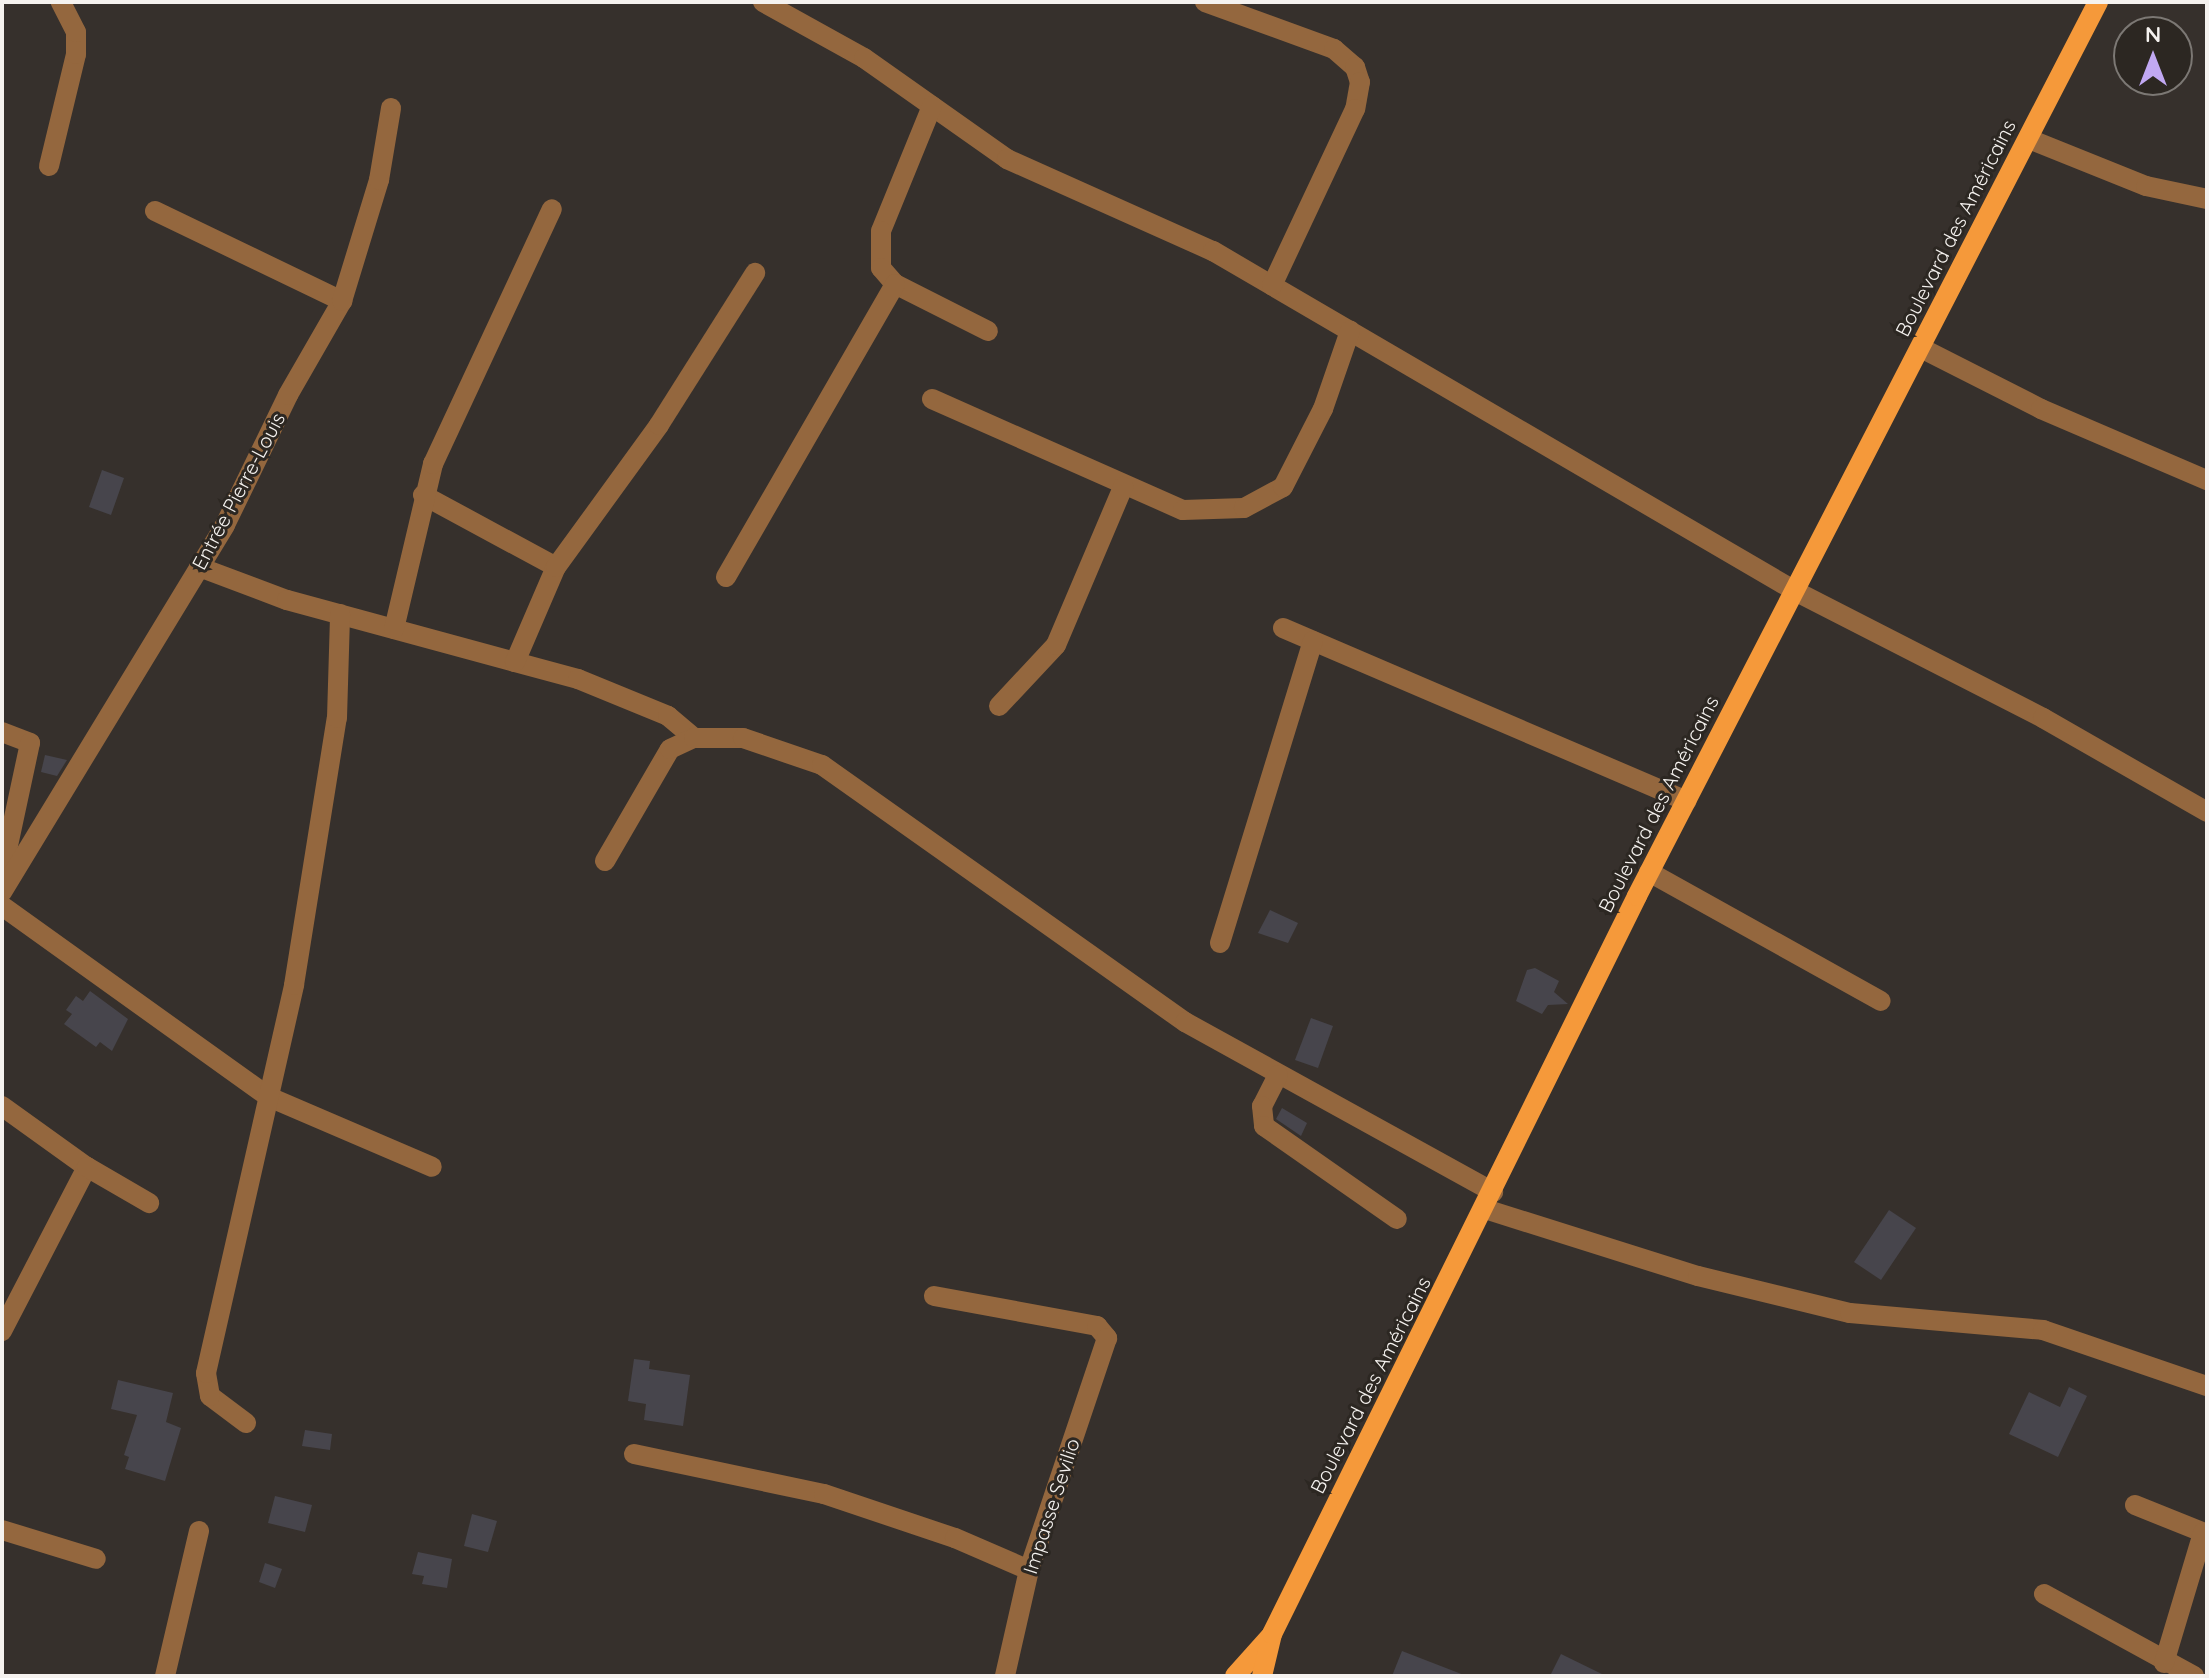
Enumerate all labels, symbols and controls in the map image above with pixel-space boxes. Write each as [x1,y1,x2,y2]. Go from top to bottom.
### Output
north arrow [2113,16,2193,96]
text: N [2145,20,2161,48]
street label: Boulevard des Américains [1890,116,2020,340]
street label: Entrée Pierre-Louis [186,408,290,574]
street label: Boulevard des Américains [1593,692,1723,916]
street label: Boulevard des Américains [1305,1273,1435,1497]
street label: Impasse Sevilio [1018,1435,1084,1577]

